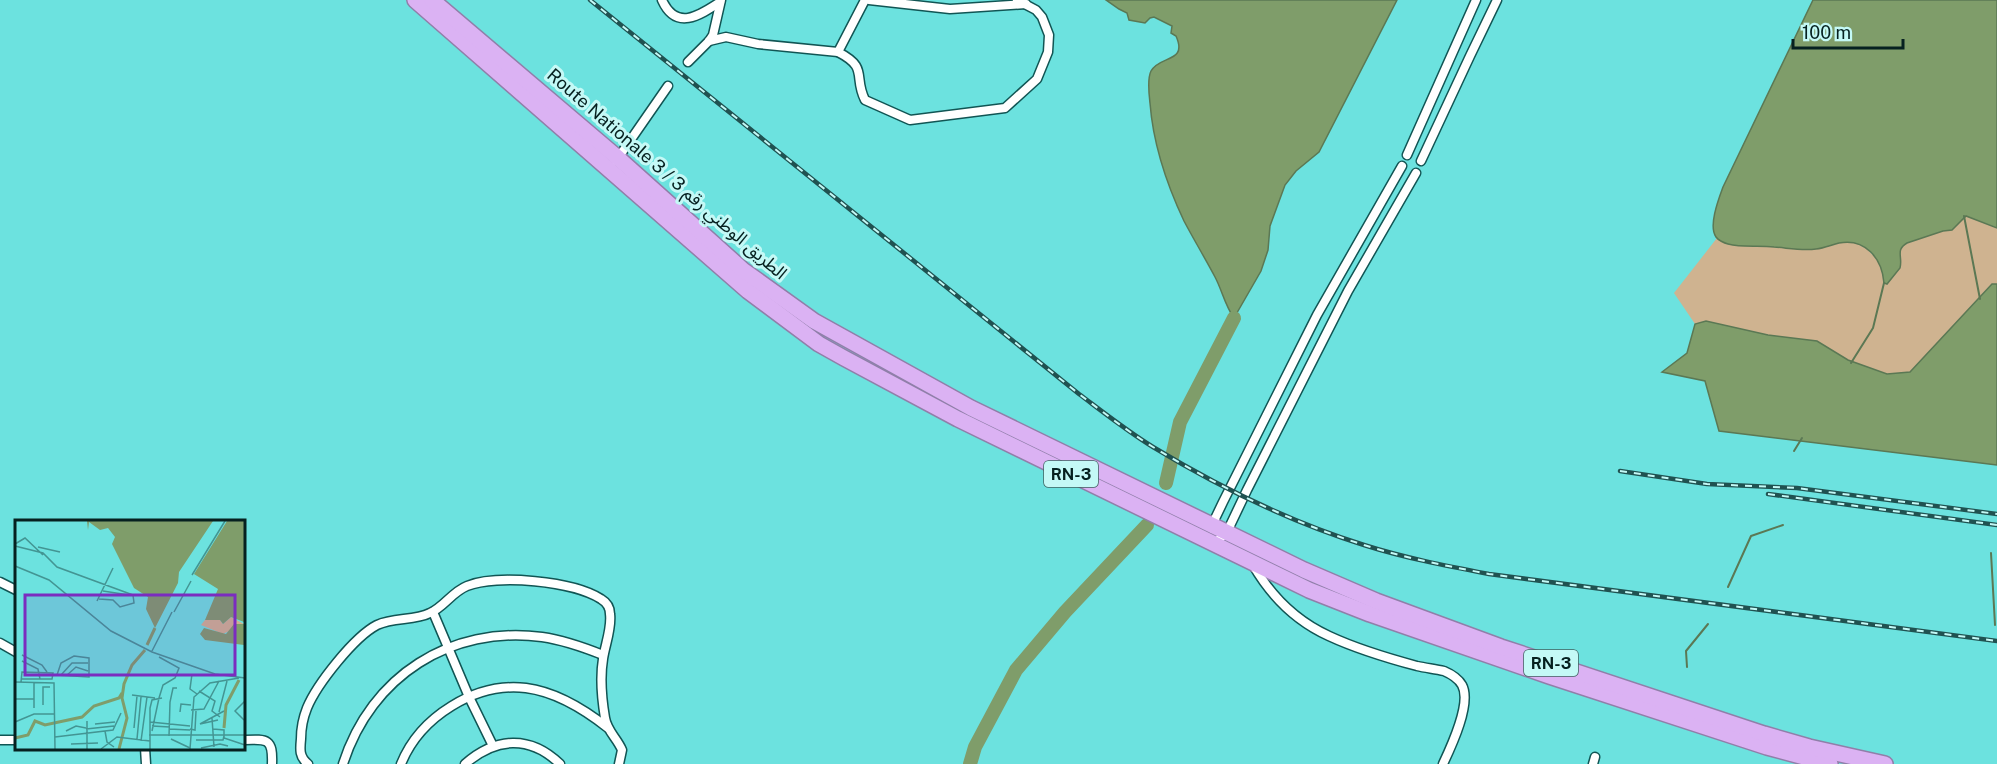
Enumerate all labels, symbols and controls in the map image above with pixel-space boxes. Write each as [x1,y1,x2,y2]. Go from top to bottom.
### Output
scale bar [1793,12,1902,50]
text: 100 m [1802,22,1851,43]
street label: Route Nationale 3 / الطريق الوطني رقم 3 [541,64,791,286]
road number: RN-3 [1044,461,1098,487]
inset map [15,520,244,749]
road number: RN-3 [1524,650,1578,676]

